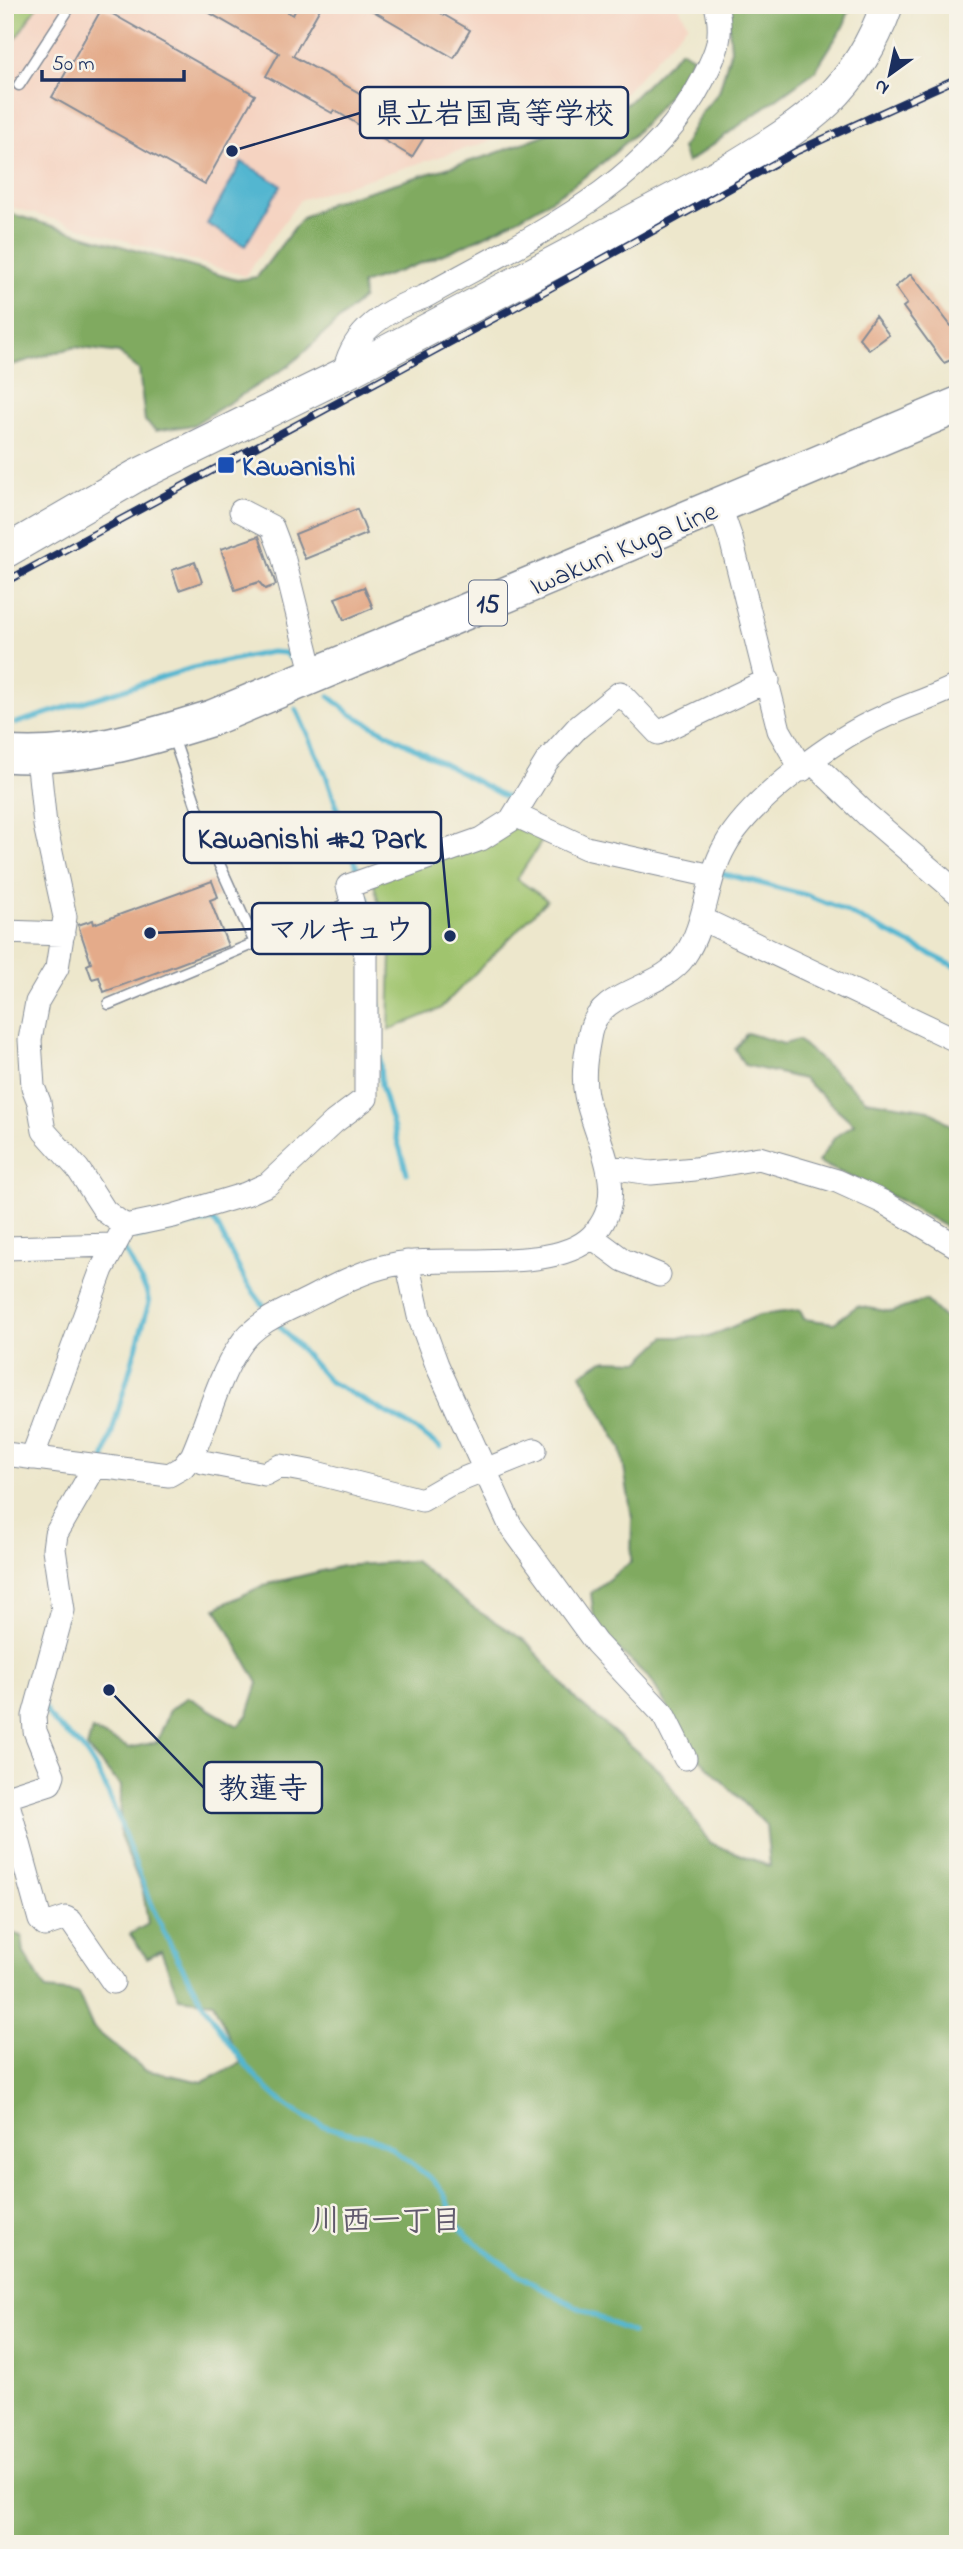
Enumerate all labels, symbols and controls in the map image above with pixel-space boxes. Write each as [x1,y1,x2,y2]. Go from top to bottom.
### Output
scale bar [42,38,184,82]
north arrow [855,38,925,108]
text: 50 m [52,50,95,80]
text: N [869,71,895,101]
callout: 県立岩国高等学校 [360,87,628,138]
text: 県立岩国高等学校 [374,94,614,138]
place label: Kawanishi [242,448,356,489]
marker: Kawanishi [216,455,236,475]
street label: Iwakuni Kuga Line [524,492,725,608]
road number: 15 [469,580,507,625]
callout: Kawanishi #2 Park [184,812,441,863]
text: Kawanishi #2 Park [198,819,427,863]
callout: マルキュウ [252,903,430,954]
text: マルキュウ [268,910,414,954]
callout: 教蓮寺 [204,1762,322,1813]
text: 教蓮寺 [218,1769,308,1813]
district label: 川西一丁目 [311,2201,461,2245]

